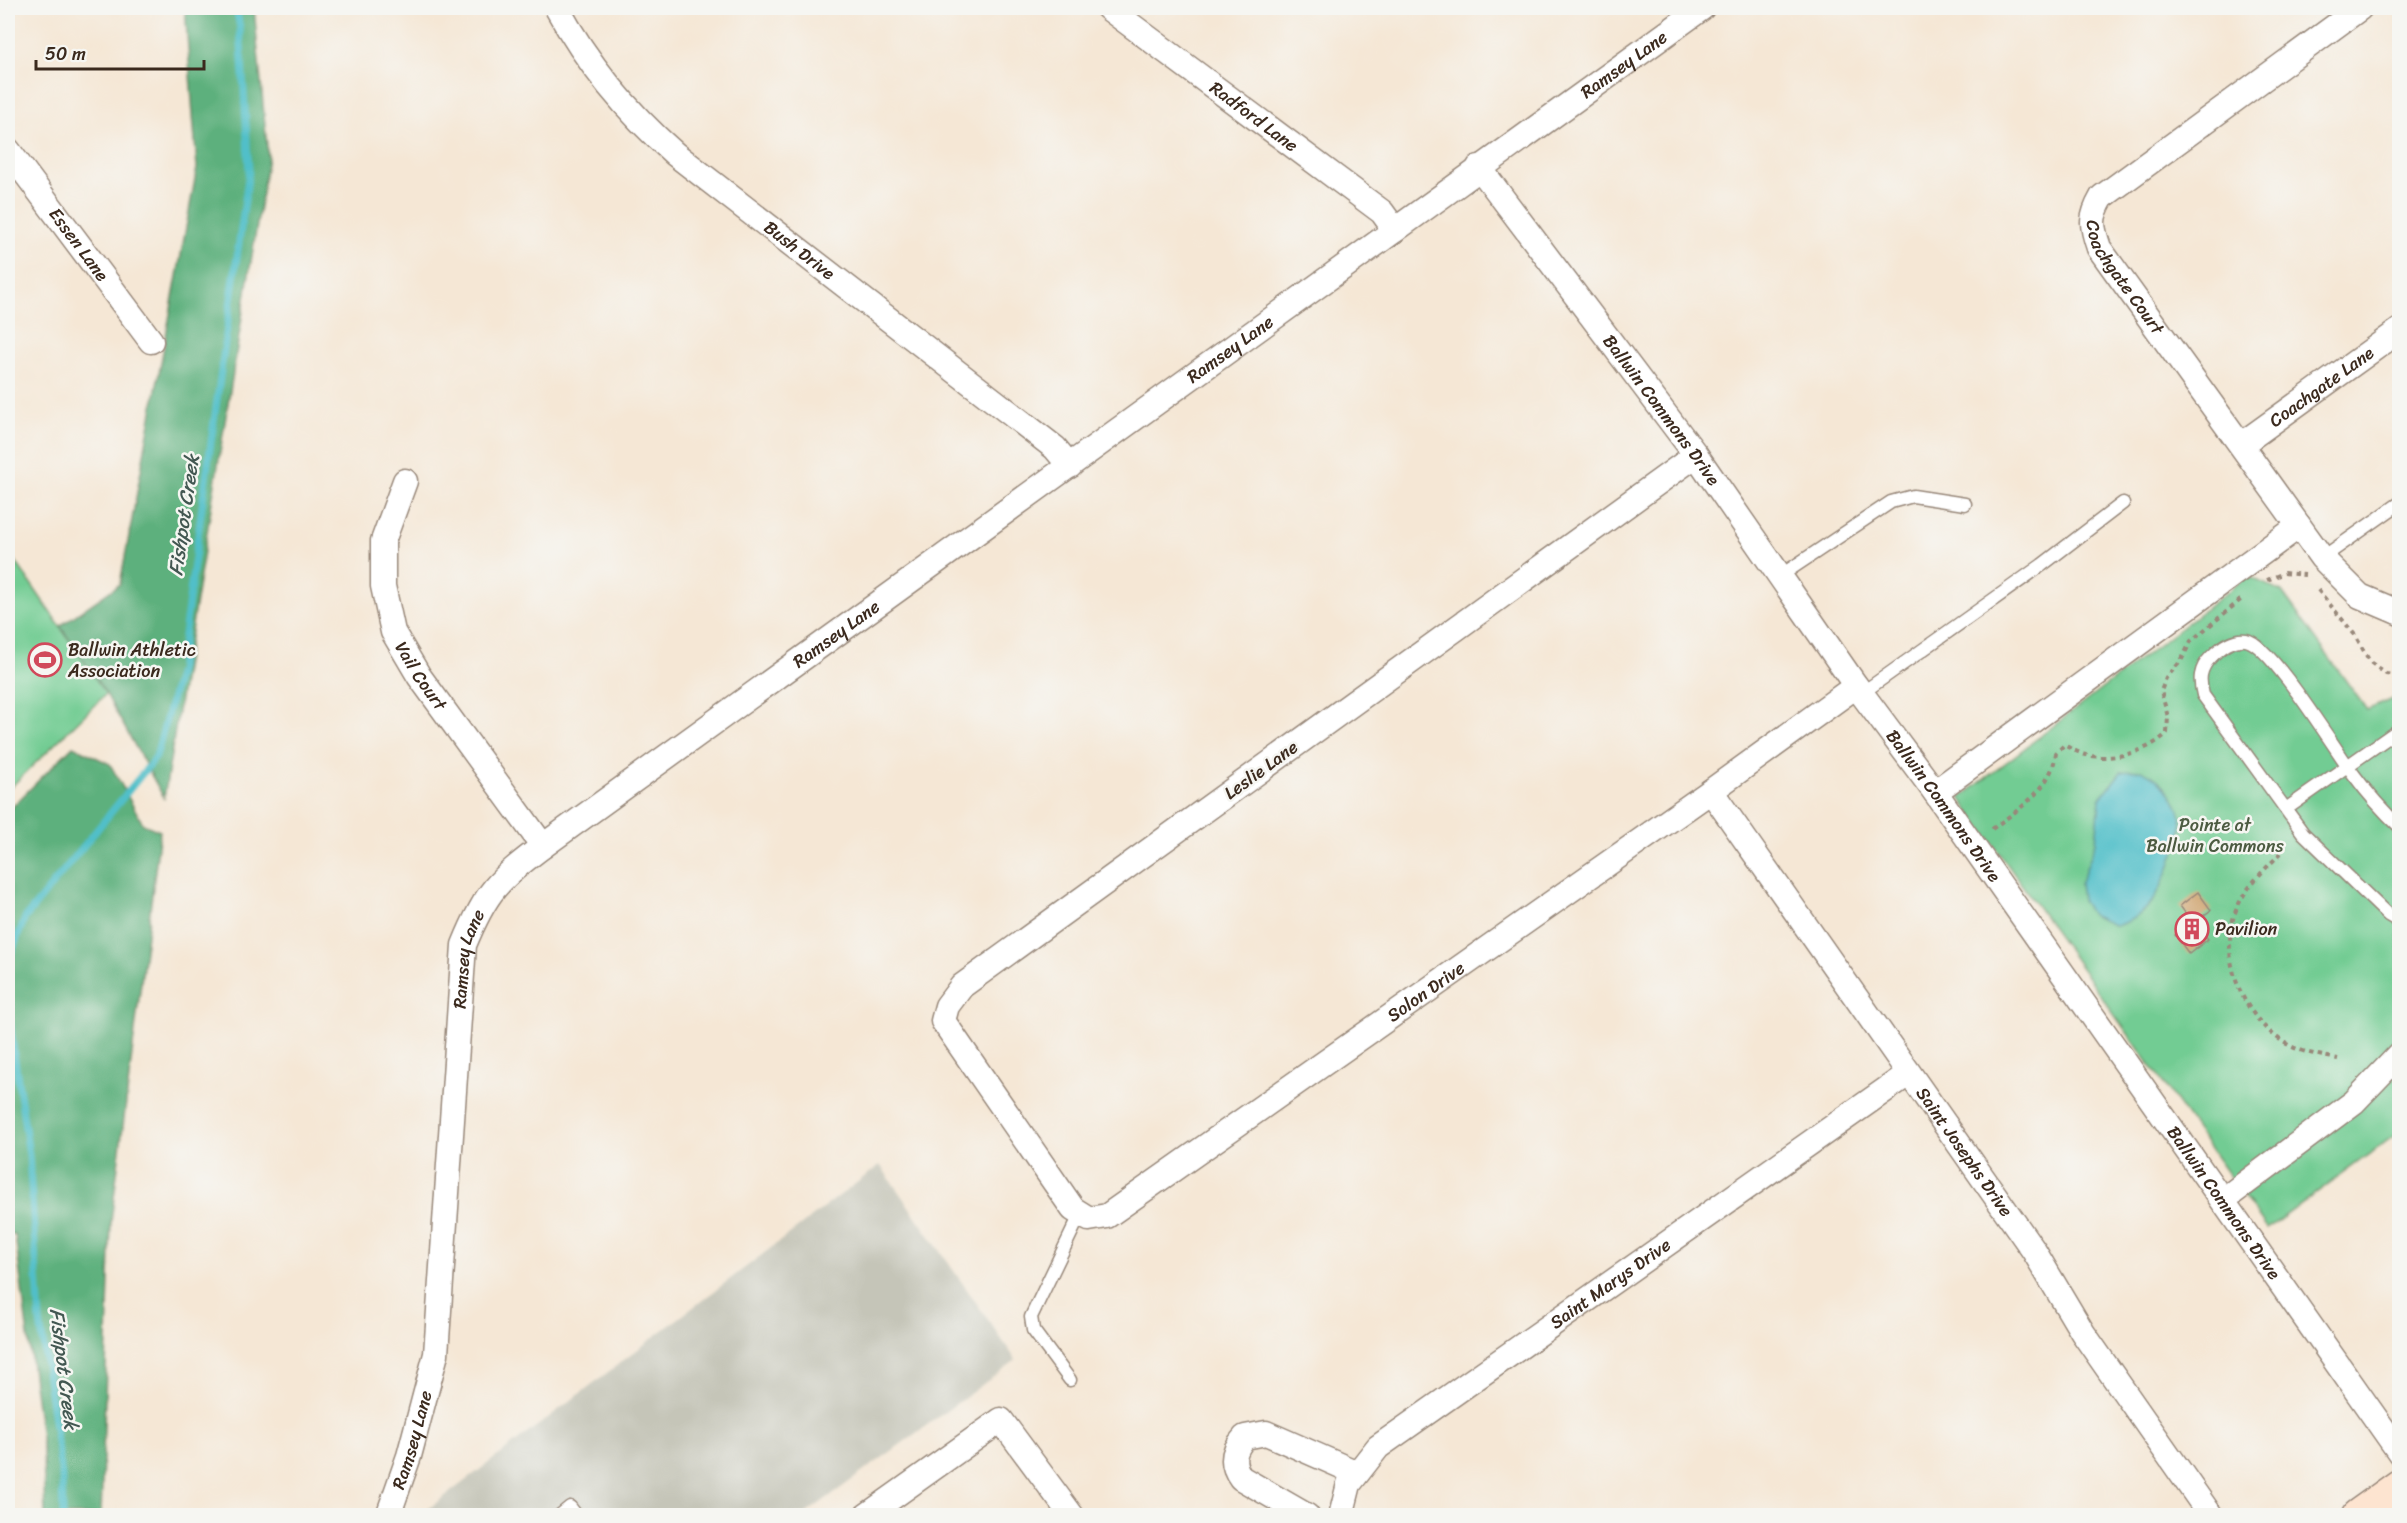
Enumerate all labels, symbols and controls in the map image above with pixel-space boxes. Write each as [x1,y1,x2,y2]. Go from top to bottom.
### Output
street label: Ramsey Lane [1573,22,1674,107]
scale bar [36,33,204,71]
text: 50 m [45,38,86,70]
street label: Radford Lane [1203,73,1305,161]
street label: Essen Lane [40,200,118,289]
street label: Bush Drive [757,212,842,289]
street label: Coachgate Court [2077,219,2173,342]
street label: Ramsey Lane [1180,306,1281,392]
street label: Ballwin Commons Drive [1594,327,1729,493]
street label: Coachgate Lane [2262,337,2381,436]
water label: Fishpot Creek [158,451,210,578]
street label: Ramsey Lane [786,591,887,677]
place label: Ballwin Athletic Association [67,634,196,687]
street label: Vail Court [386,635,456,718]
sports icon: Ballwin Athletic Association [27,642,63,678]
street label: Ballwin Commons Drive [1877,722,2010,889]
street label: Leslie Lane [1217,732,1305,808]
park label: Pointe at Ballwin Commons [2146,809,2284,862]
street label: Ramsey Lane [444,903,494,1010]
building icon: Pavilion [2174,911,2210,947]
place label: Pavilion [2215,913,2278,945]
street label: Solon Drive [1380,953,1472,1031]
street label: Saint Josephs Drive [1907,1080,2022,1224]
street label: Ballwin Commons Drive [2158,1119,2290,1287]
street label: Saint Marys Drive [1543,1229,1678,1338]
water label: Fishpot Creek [39,1306,89,1433]
street label: Ramsey Lane [383,1387,442,1494]

